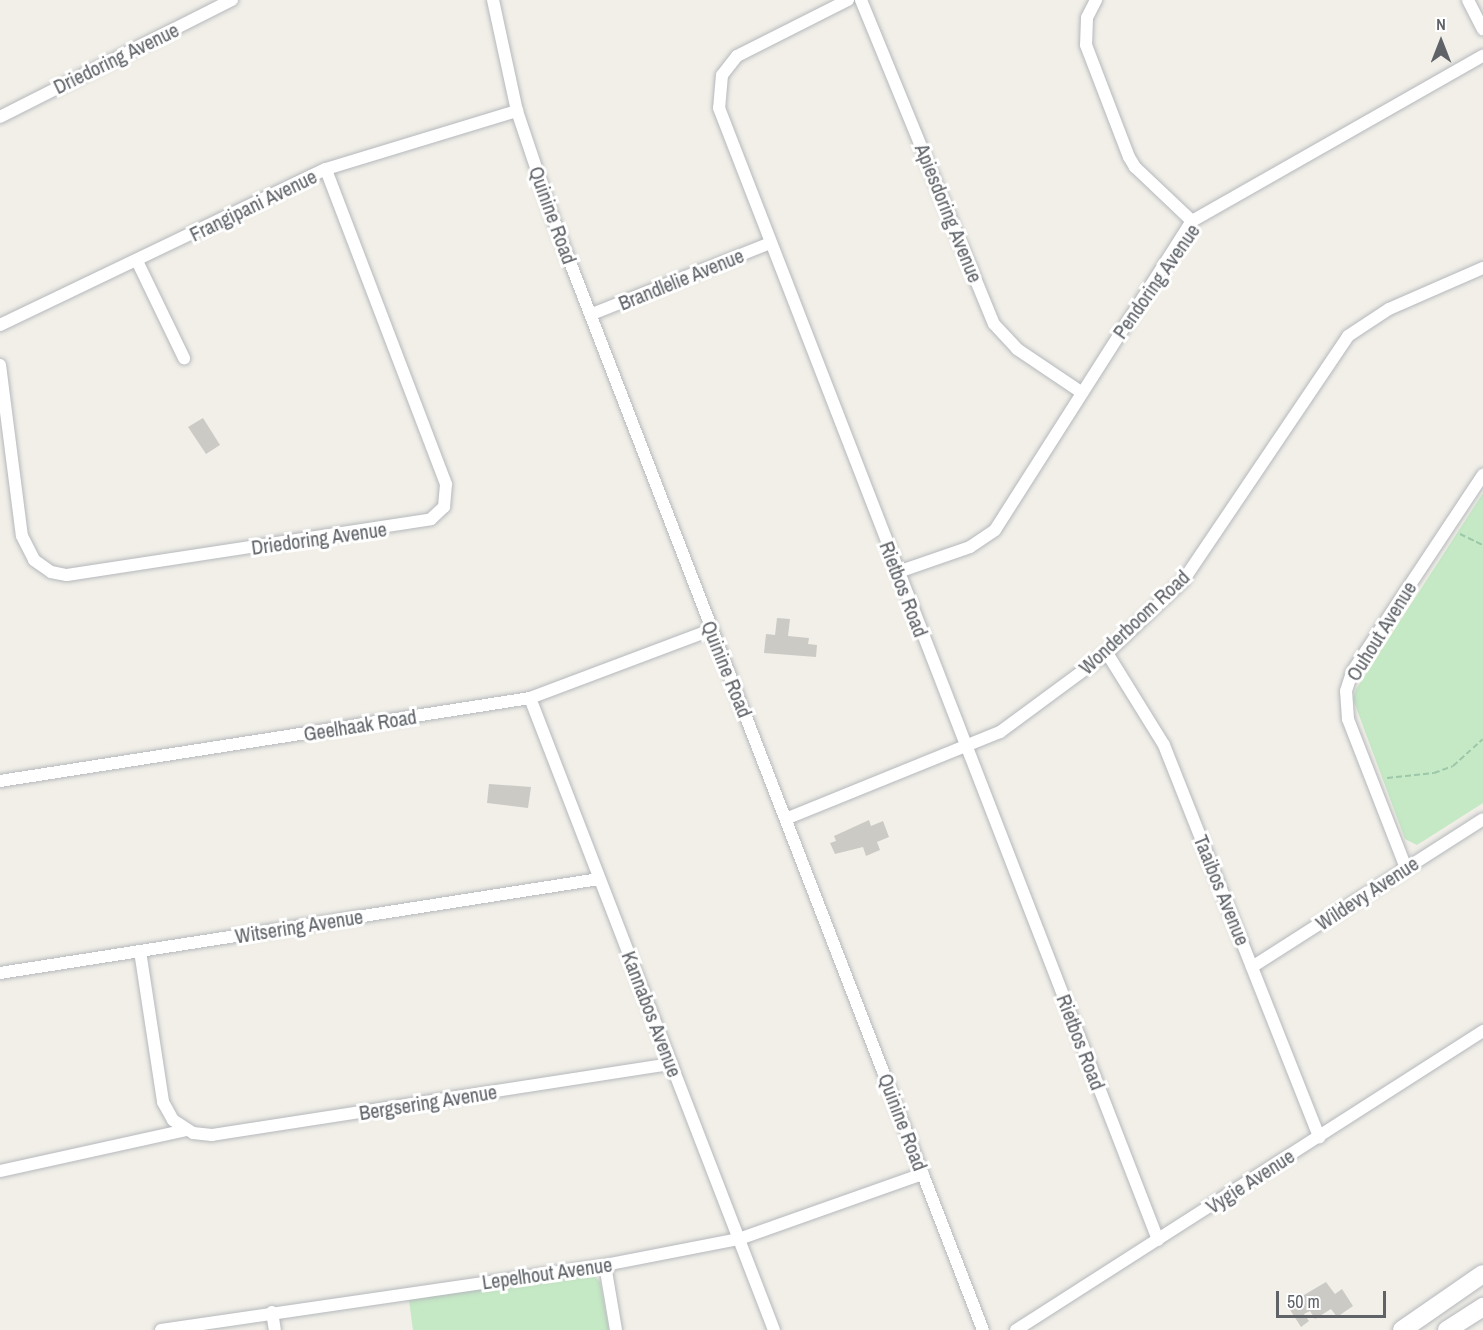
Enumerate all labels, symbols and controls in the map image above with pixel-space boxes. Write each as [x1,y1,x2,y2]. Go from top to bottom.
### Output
north arrow [1411,12,1471,72]
text: N [1436,13,1446,35]
street label: Driedoring Avenue [49,17,183,99]
street label: Apiesdoring Avenue [910,140,988,286]
street label: Quinine Road [524,163,582,267]
street label: Frangipani Avenue [185,164,321,246]
street label: Pendoring Avenue [1107,219,1205,343]
street label: Brandlelie Avenue [615,243,747,315]
street label: Driedoring Avenue [249,517,389,559]
street label: Rietbos Road [875,538,933,640]
street label: Wonderboom Road [1074,565,1194,679]
street label: Ouhout Avenue [1341,576,1421,686]
street label: Quinine Road [697,617,757,721]
street label: Geelhaak Road [302,704,418,746]
street label: Taaibos Avenue [1189,831,1255,949]
street label: Wildevy Avenue [1311,851,1423,935]
street label: Witsering Avenue [233,904,365,948]
street label: Kannabos Avenue [617,947,687,1081]
street label: Rietbos Road [1052,991,1110,1093]
street label: Quinine Road [873,1070,933,1174]
street label: Bergsering Avenue [357,1079,499,1125]
street label: Vygie Avenue [1201,1143,1299,1219]
street label: Lepelhout Avenue [480,1252,614,1294]
scale bar [1279,1279,1388,1317]
text: 50 m [1287,1289,1320,1314]

